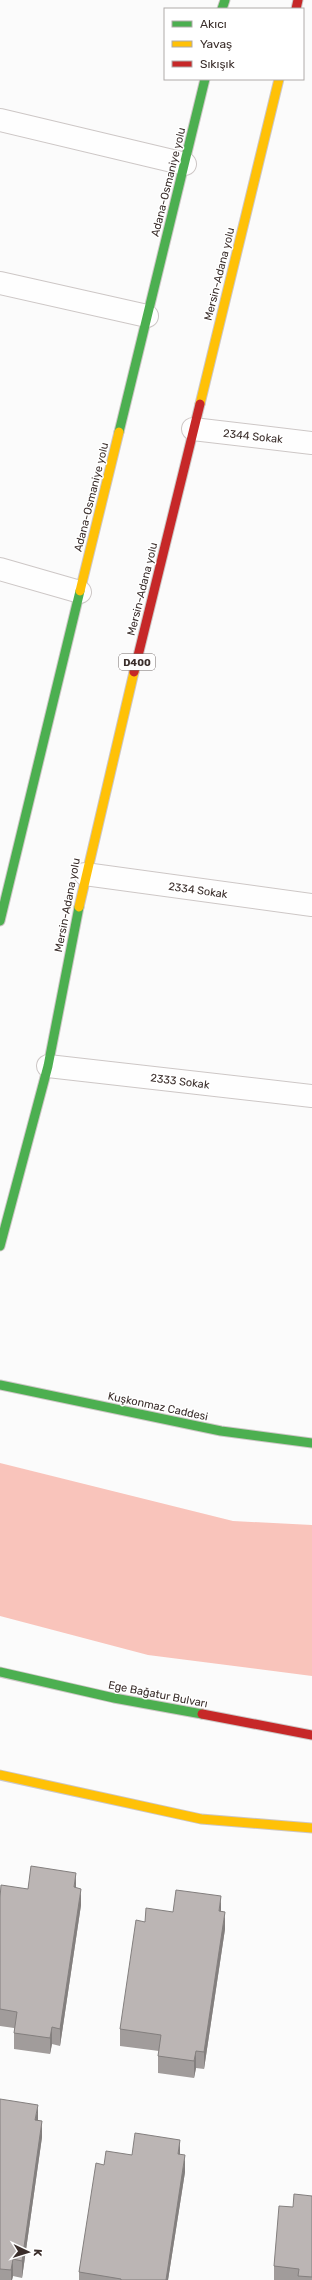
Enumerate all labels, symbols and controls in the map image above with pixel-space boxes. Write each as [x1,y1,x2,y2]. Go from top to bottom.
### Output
legend [164,8,304,80]
text: Akıcı [200,17,227,31]
text: Yavaş [200,37,232,51]
text: Sıkışık [200,57,235,71]
street label: Adana-Osmaniye yolu [149,126,188,238]
street label: Mersin-Adana yolu [202,226,237,322]
street label: 2344 Sokak [222,427,284,446]
street label: Adana-Osmaniye yolu [72,441,111,553]
street label: Mersin-Adana yolu [125,541,160,637]
road number: D400 [119,654,155,670]
street label: Mersin-Adana yolu [52,857,83,953]
street label: 2334 Sokak [167,880,229,901]
street label: 2333 Sokak [150,1071,211,1092]
street label: Kuşkonmaz Caddesi [107,1390,209,1423]
street label: Ege Bağatur Bulvarı [107,1678,209,1711]
north arrow [8,2232,48,2272]
text: K [31,2249,44,2257]

